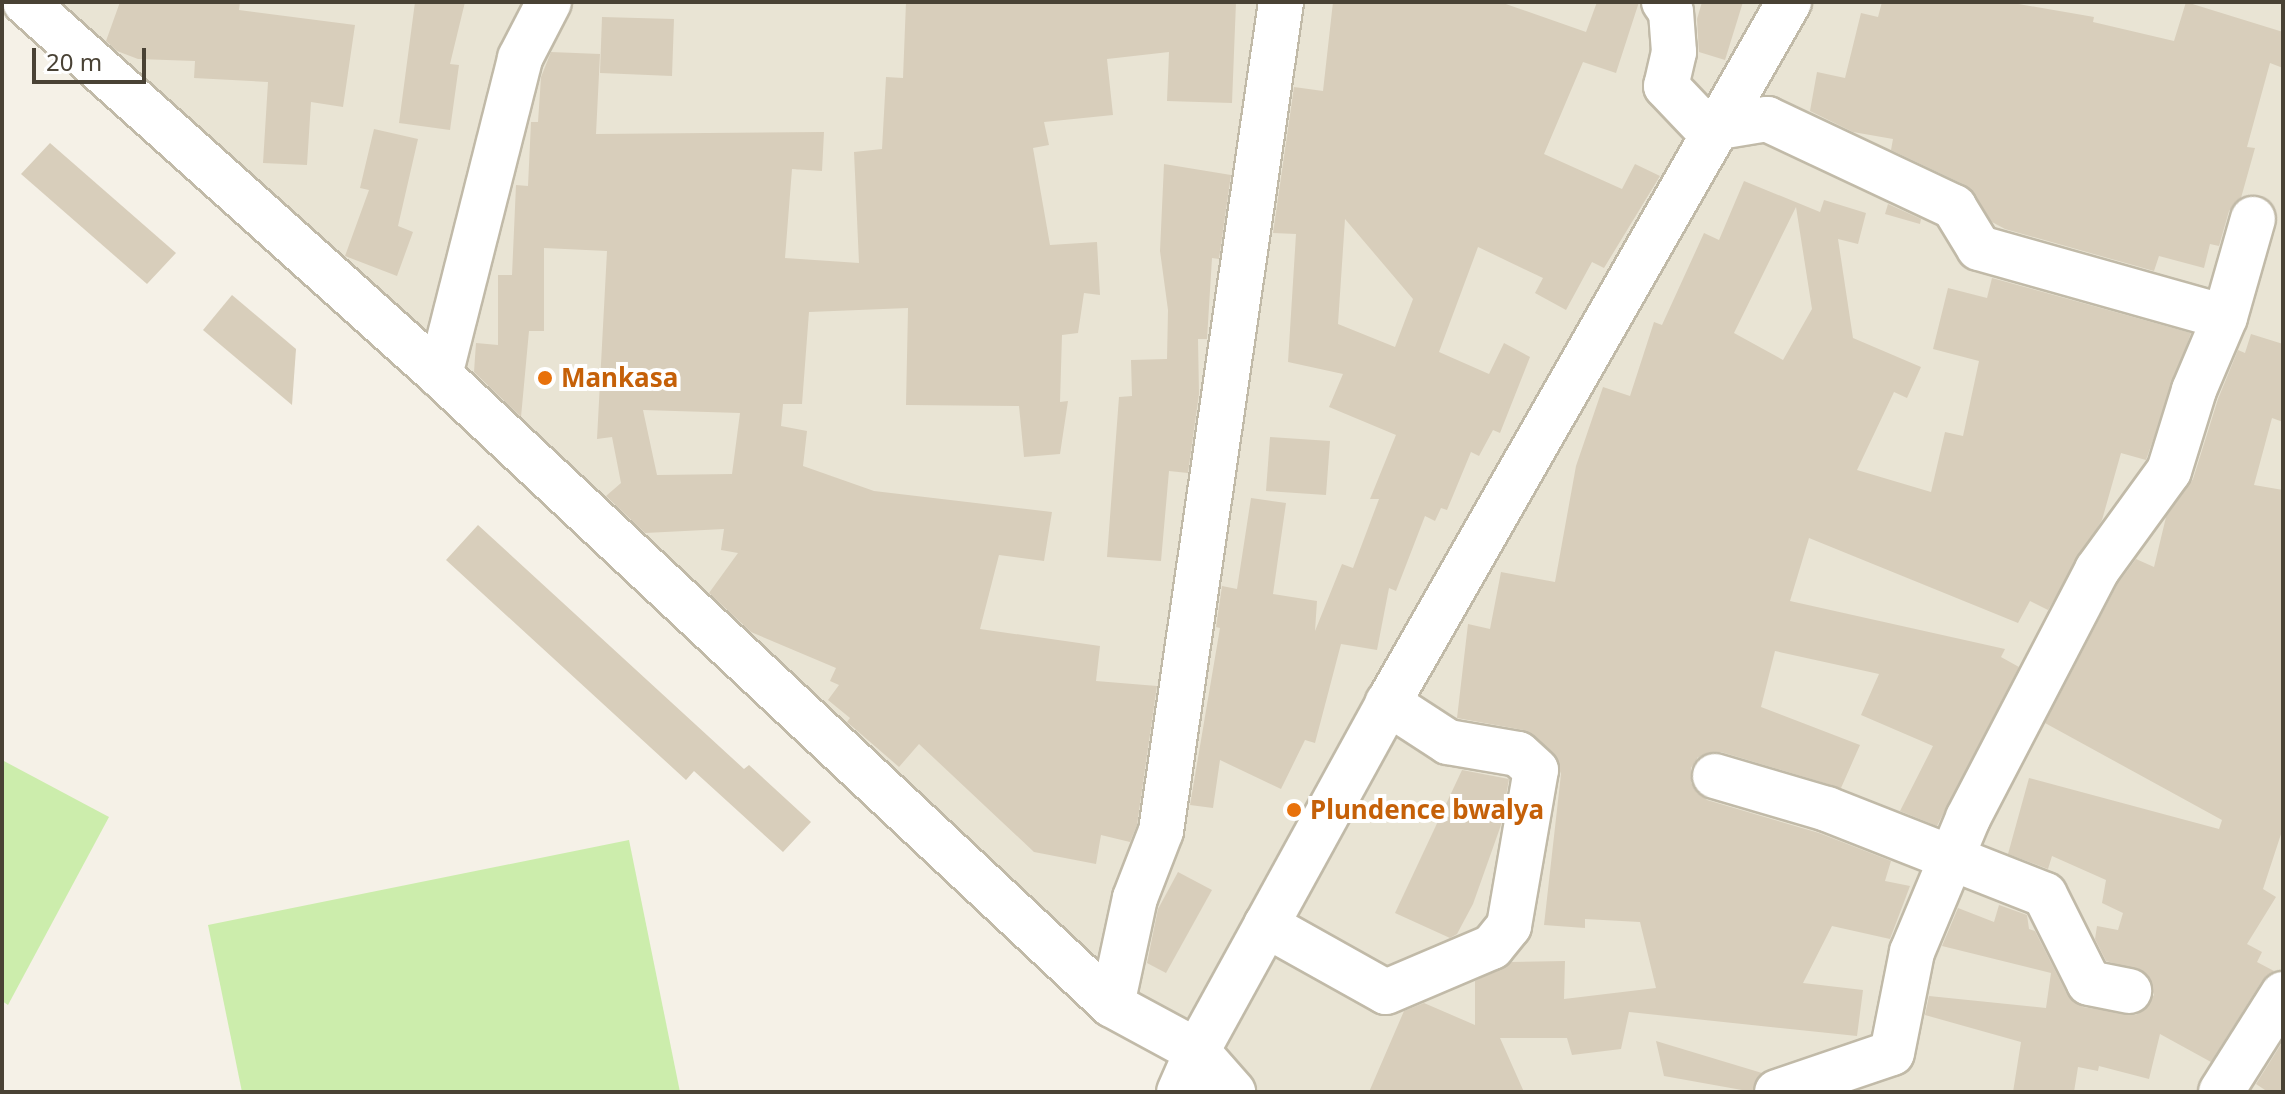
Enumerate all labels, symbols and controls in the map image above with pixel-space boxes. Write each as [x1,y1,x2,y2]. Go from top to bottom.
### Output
scale bar [36,32,150,82]
text: 20 m [46,45,102,78]
place label: Mankasa [561,362,678,394]
marker: Mankasa [536,369,554,387]
place label: Plundence bwalya [1310,794,1544,826]
marker: Plundence bwalya [1285,801,1303,819]

